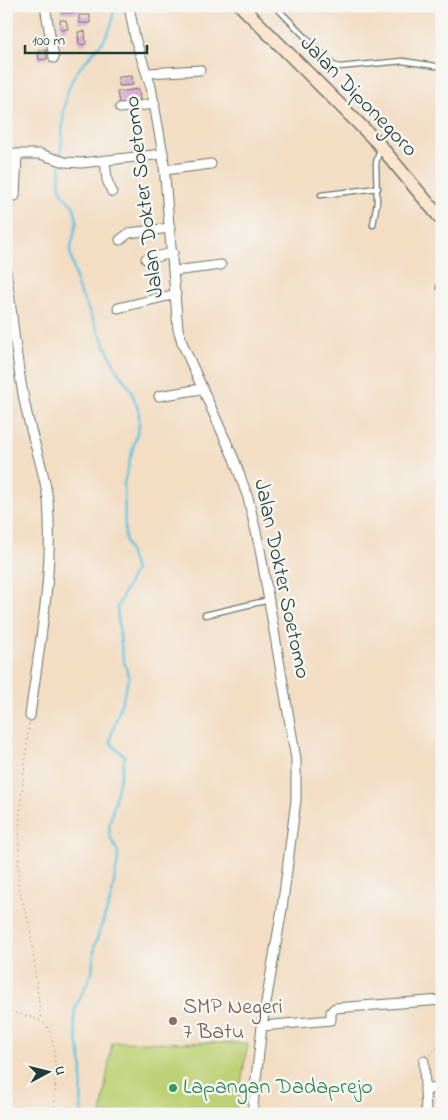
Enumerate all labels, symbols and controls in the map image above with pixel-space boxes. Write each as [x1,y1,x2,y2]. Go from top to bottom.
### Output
scale bar [25,22,148,54]
street label: Jalan Diponegoro [291,29,425,166]
text: 100 m [32,30,65,52]
street label: Jalan Dokter Soetomo [117,94,173,300]
street label: Jalan Dokter Soetomo [244,476,318,682]
place label: SMP Negeri 7 Batu [183,992,283,1049]
marker: SMP Negeri 7 Batu [167,1015,179,1027]
north arrow [22,1048,72,1098]
text: U [48,1065,70,1076]
place label: Lapangan Dadaprejo [183,1072,373,1105]
marker: Lapangan Dadaprejo [167,1082,179,1094]

